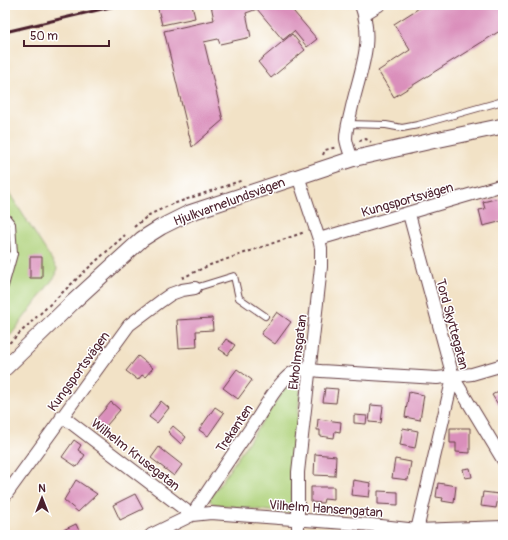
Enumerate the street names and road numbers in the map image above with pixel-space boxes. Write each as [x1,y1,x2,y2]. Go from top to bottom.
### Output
street label: Hjulkvarnelundsvägen [171,174,287,230]
street label: Kungsportsvägen [359,179,455,221]
street label: Tord Skyttegatan [432,277,472,371]
street label: Ekholmsgatan [285,313,311,391]
street label: Kungsportsvägen [44,328,113,415]
street label: Trekanten [213,401,257,456]
street label: Wilhelm Krusegatan [88,415,183,494]
street label: Vilhelm Hansengatan [269,497,383,521]

